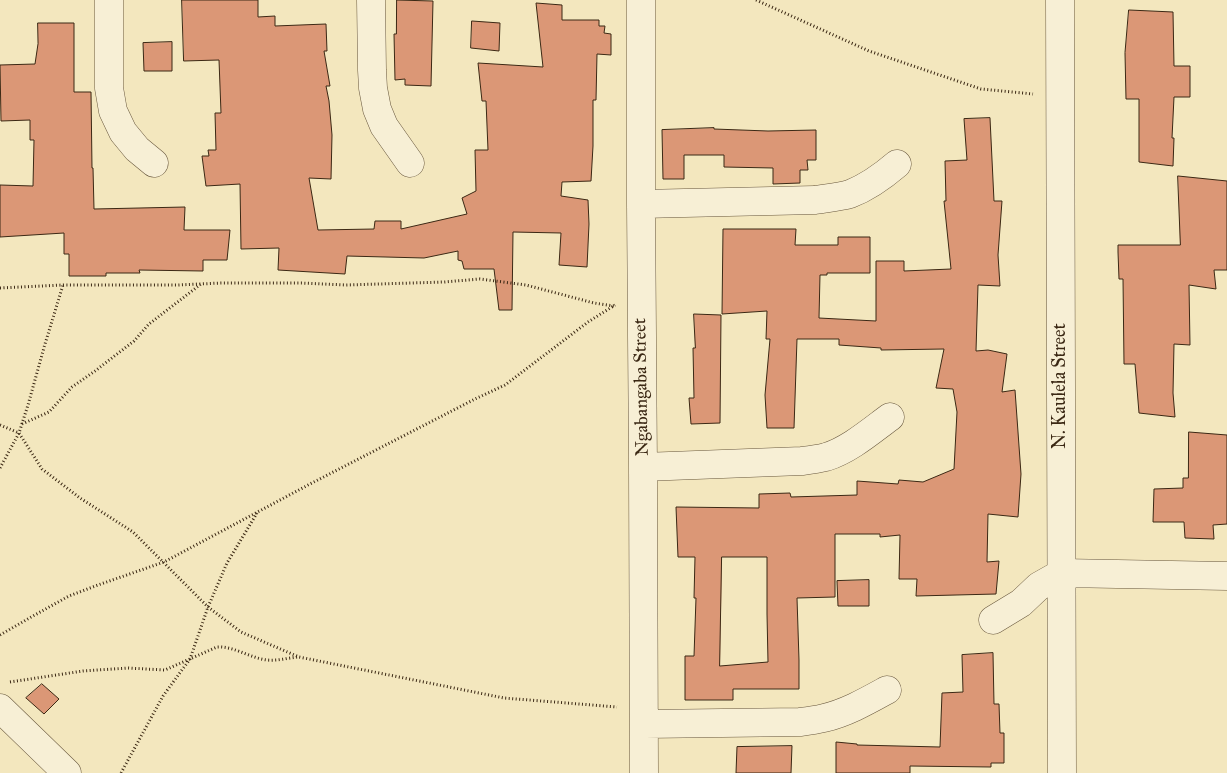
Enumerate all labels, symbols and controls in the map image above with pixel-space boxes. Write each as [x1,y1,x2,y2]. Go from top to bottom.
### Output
street label: Ngabangaba Street [630,318,654,456]
street label: N. Kaulela Street [1050,323,1072,449]

